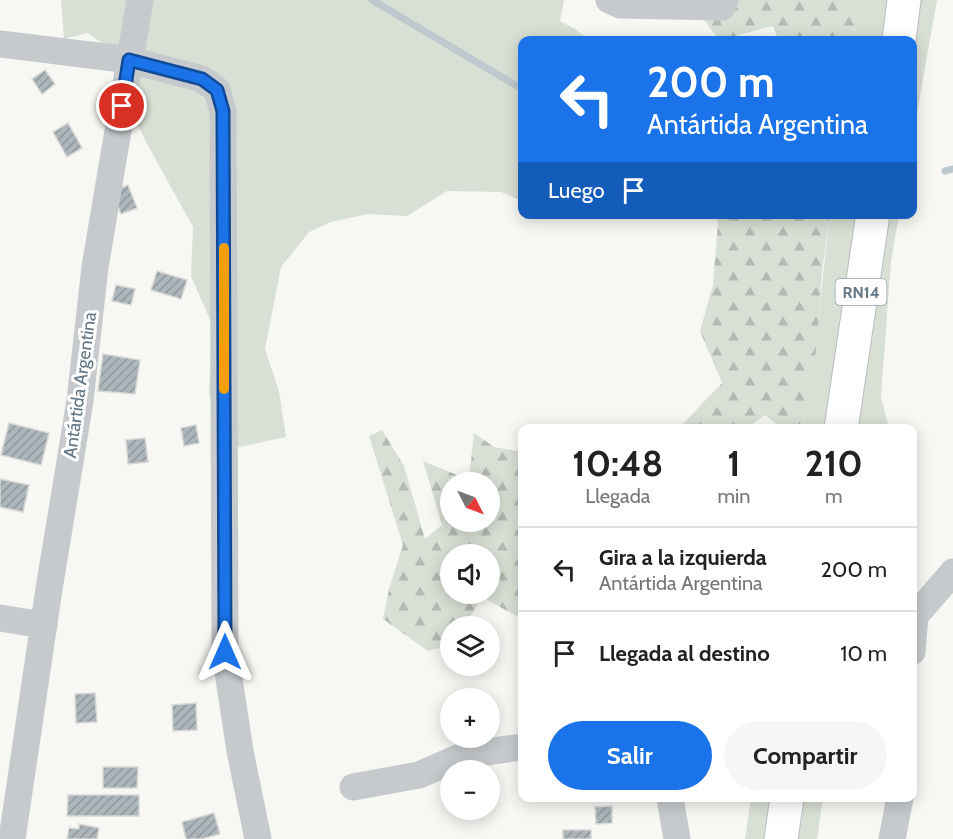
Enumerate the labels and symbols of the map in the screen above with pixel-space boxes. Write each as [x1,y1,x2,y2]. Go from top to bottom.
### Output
pin [96,80,147,131]
road number: RN14 [836,279,886,305]
street label: Antártida Argentina [59,310,101,459]
north arrow [440,472,500,532]
position arrow [193,620,257,684]

